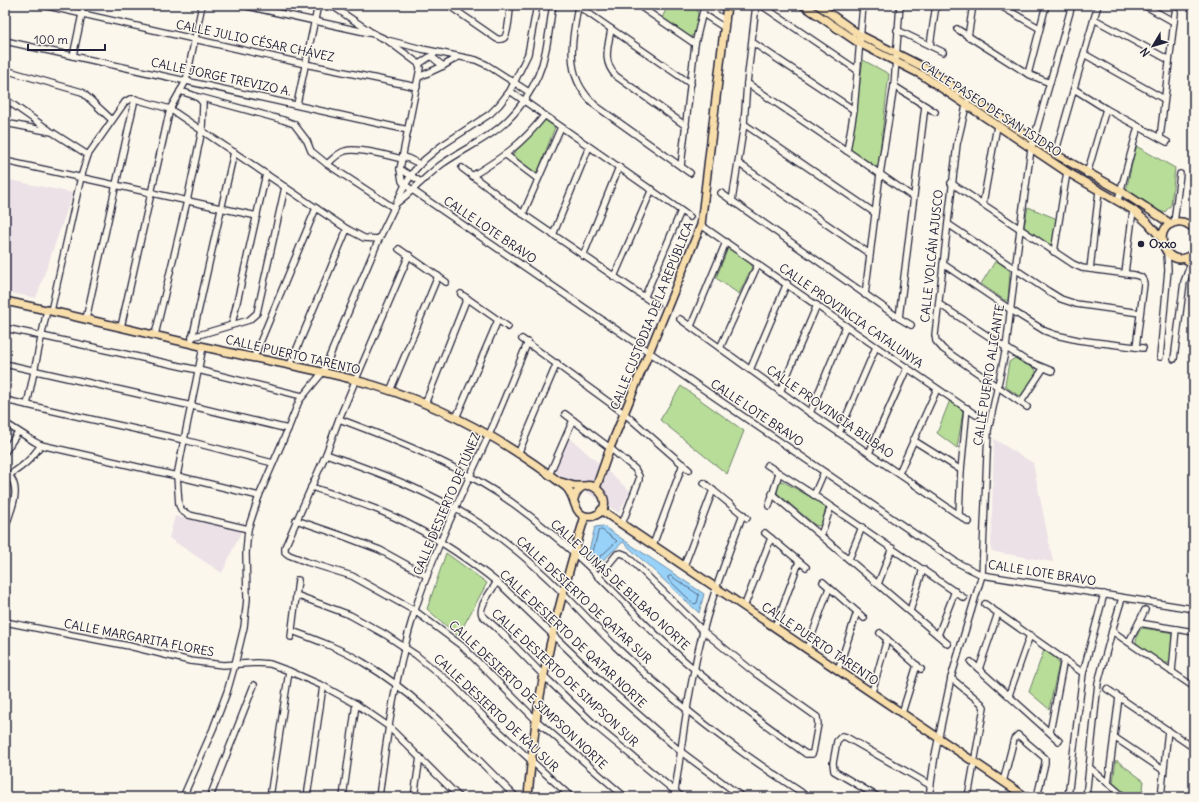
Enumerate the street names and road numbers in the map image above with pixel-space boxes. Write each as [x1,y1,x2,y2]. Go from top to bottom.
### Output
street label: CALLE JULIO CÉSAR CHÁVEZ [175,16,336,65]
street label: CALLE JORGE TREVIZO A. [150,54,293,99]
street label: CALLE PASEO DE SAN ISIDRO [918,57,1065,160]
street label: CALLE VOLCÁN AJUSCO [917,189,946,323]
street label: CALLE LOTE BRAVO [441,193,540,266]
street label: CALLE CUSTODIA DE LA REPÚBLICA [607,219,696,412]
street label: CALLE PROVINCIA CATALUNYA [776,260,926,371]
street label: CALLE PUERTO ALICANTE [970,303,1007,447]
street label: CALLE PUERTO TARENTO [224,332,362,377]
street label: CALLE PROVINCIA BILBAO [764,362,897,461]
street label: CALLE LOTE BRAVO [708,376,807,449]
street label: CALLE DESIERTO DE TÚNEZ [410,430,484,577]
street label: CALLE DUNAS DE BILBAO NORTE [548,516,693,653]
street label: CALLE DESIERTO DE QATAR SUR [514,533,655,667]
street label: CALLE LOTE BRAVO [987,557,1097,588]
street label: CALLE DESIERTO DE QATAR NORTE [497,567,650,711]
street label: CALLE PUERTO TARENTO [759,599,882,688]
street label: CALLE DESIERTO DE SIMPSON SUR [489,606,642,750]
street label: CALLE MARGARITA FLORES [63,616,216,659]
street label: CALLE DESIERTO DE SIMPSON NORTE [446,617,611,772]
street label: CALLE DESIERTO DE KAU SUR [431,651,562,775]

